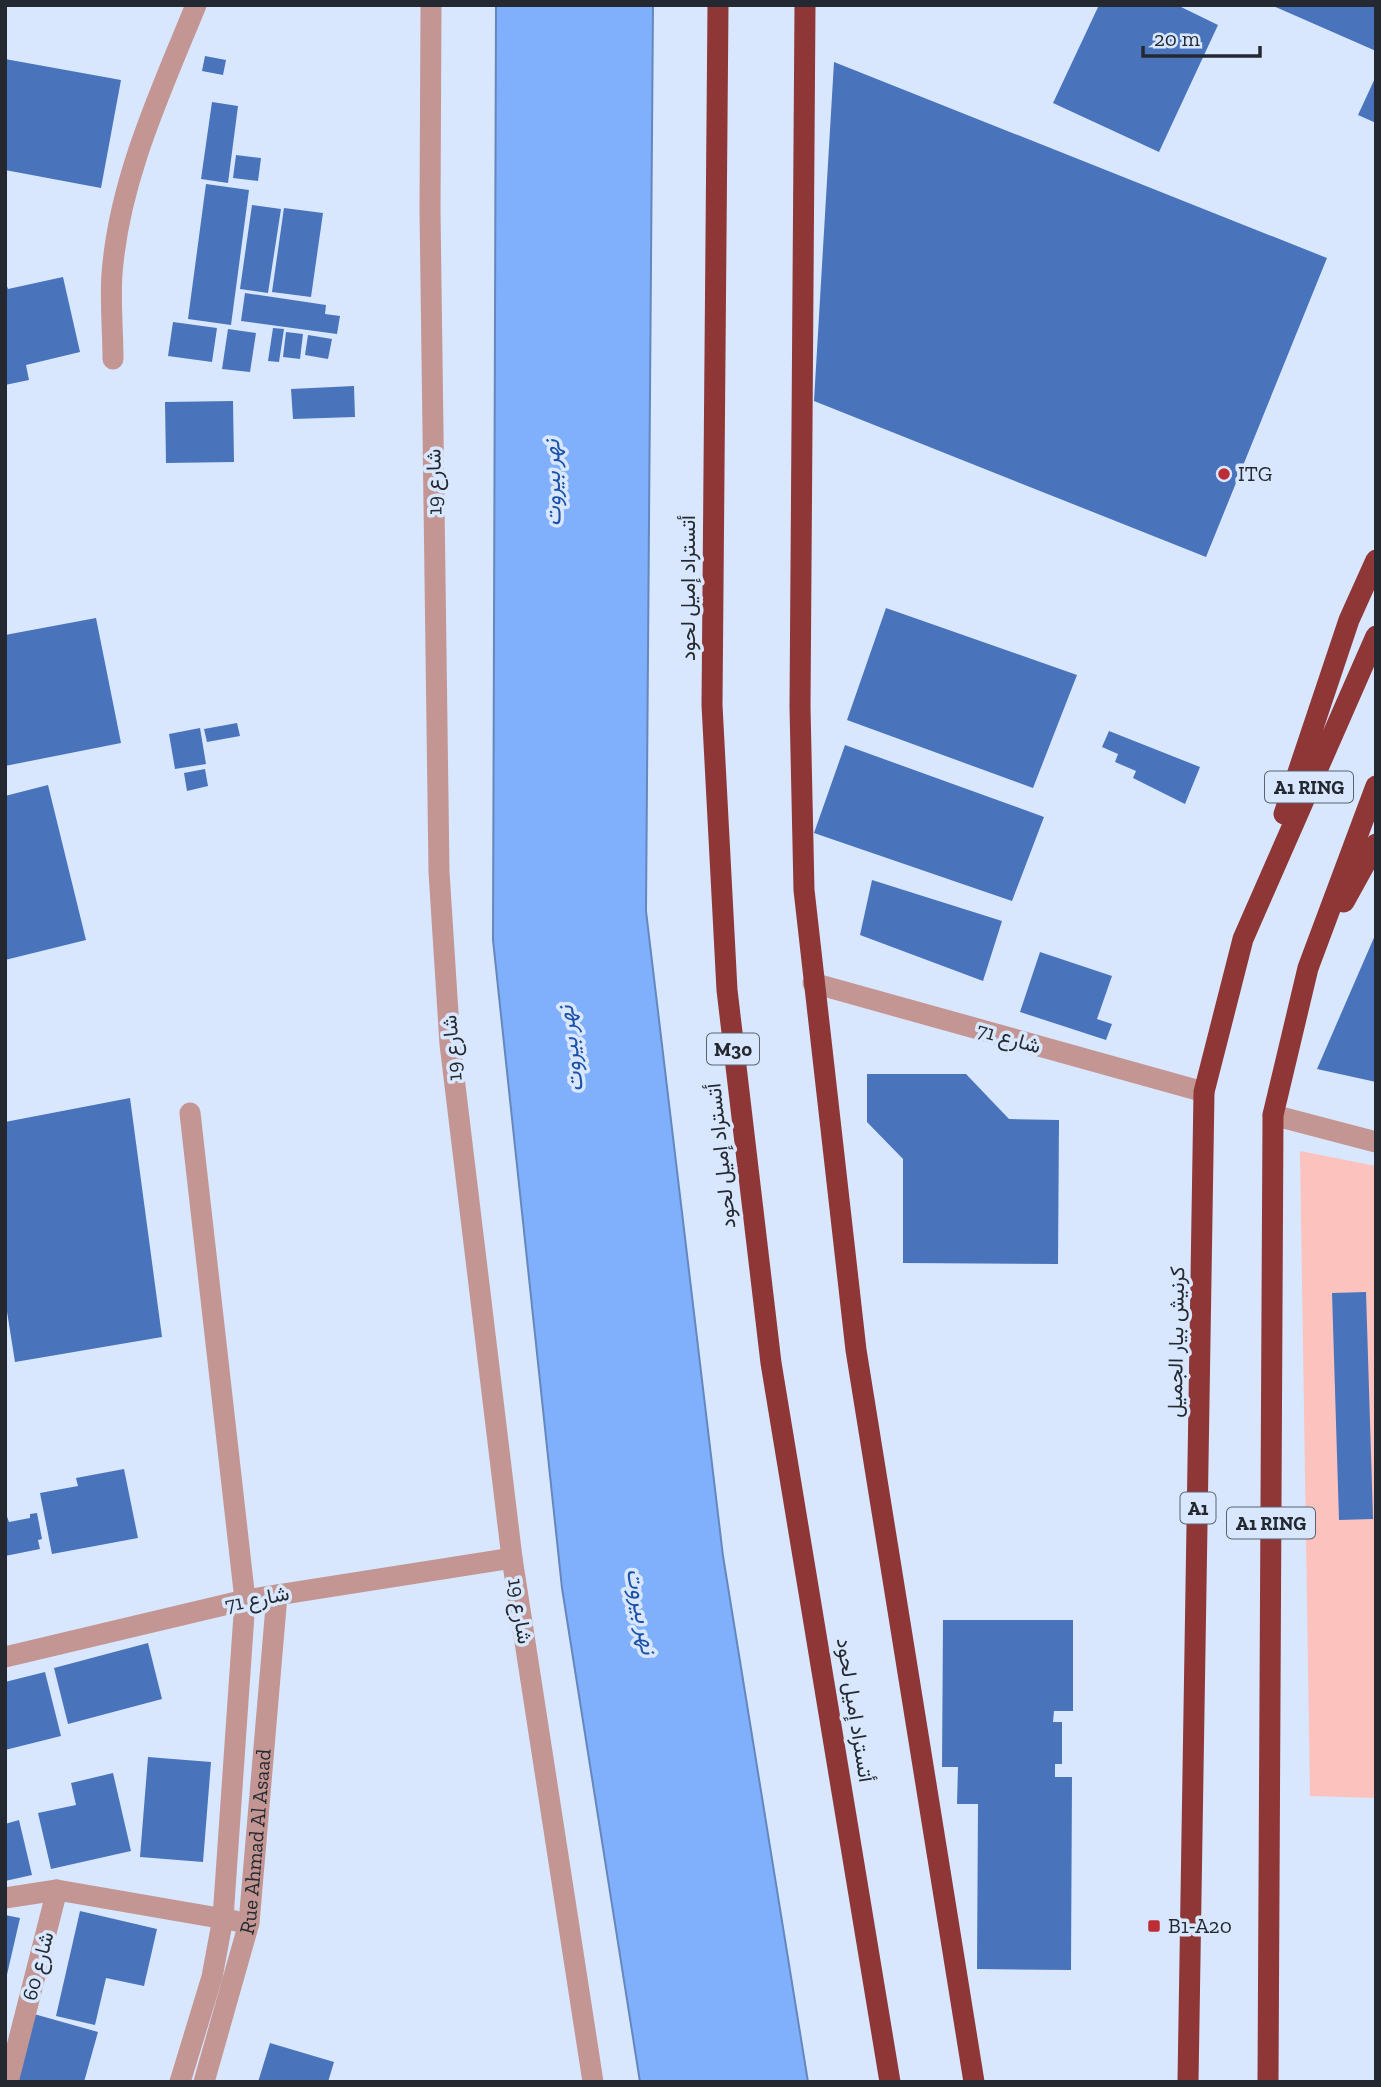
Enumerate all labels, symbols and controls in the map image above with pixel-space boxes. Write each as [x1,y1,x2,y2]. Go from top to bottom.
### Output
scale bar [1143,14,1260,58]
text: 20 m [1154,26,1200,51]
water label: نهر بيروت [537,438,568,527]
street label: شارع 19 [420,449,449,515]
place label: ITG [1238,461,1272,486]
marker: ITG [1216,466,1232,482]
street label: أتستراد إميل لحود [675,515,702,661]
road number: A1 RING [1265,772,1353,802]
water label: نهر بيروت [551,1003,590,1094]
street label: شارع 19 [436,1014,469,1082]
street label: شارع 71 [974,1017,1044,1060]
road number: M30 [707,1034,759,1064]
street label: أتستراد إميل لحود [700,1082,743,1230]
street label: كرنيش بيار الجميل [1162,1266,1190,1418]
road number: A1 [1180,1492,1216,1524]
road number: A1 RING [1227,1508,1315,1539]
water label: نهر بيروت [620,1566,664,1658]
street label: شارع 19 [501,1576,538,1646]
street label: شارع 71 [223,1580,292,1619]
street label: أتستراد إميل لحود [830,1636,879,1784]
street label: Rue Ahmad Al Asaad [233,1747,276,1937]
place label: B1-A20 [1168,1913,1232,1938]
marker: B1-A20 [1146,1918,1162,1934]
street label: شارع 60 [16,1929,61,2004]

